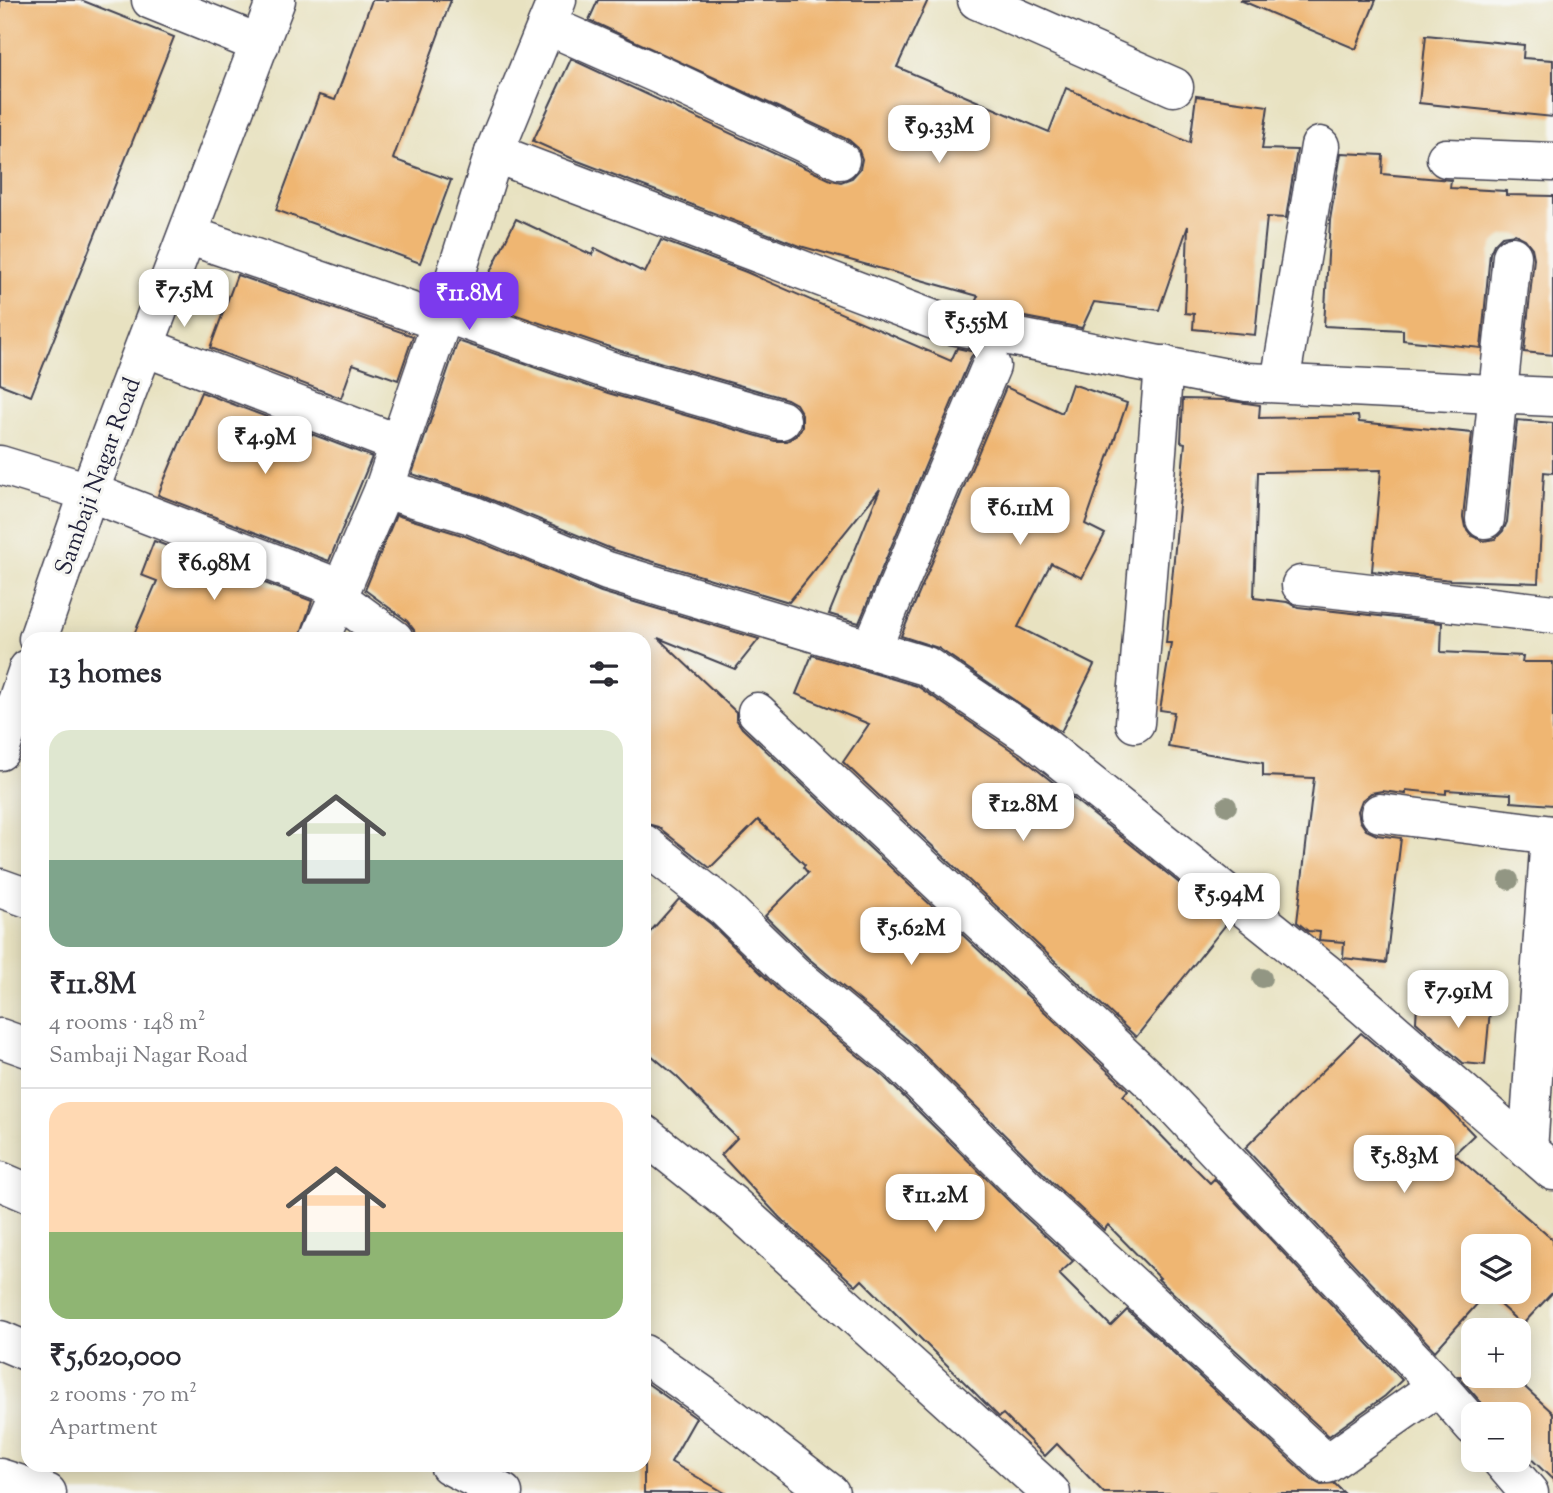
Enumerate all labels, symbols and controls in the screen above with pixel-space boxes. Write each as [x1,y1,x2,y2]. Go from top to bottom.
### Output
pin: ₹9.33M [882,106,996,165]
text: ₹9.33M [904,111,974,144]
pin: ₹7.5M [135,270,233,329]
pin: ₹11.8M [412,272,526,332]
text: ₹7.5M [155,275,213,308]
text: ₹11.8M [436,278,503,311]
pin: ₹5.55M [919,300,1033,360]
text: ₹5.55M [944,306,1008,339]
street label: Sambaji Nagar Road [47,373,151,580]
pin: ₹4.9M [216,416,314,476]
text: ₹4.9M [234,422,296,455]
pin: ₹6.11M [963,488,1077,547]
text: ₹6.11M [987,493,1053,526]
pin: ₹6.98M [157,542,271,602]
text: ₹6.98M [177,548,251,581]
text: 13 homes [49,653,162,696]
icon: filters [585,655,623,693]
icon: home [273,776,399,902]
pin: ₹12.8M [966,784,1080,843]
text: ₹12.8M [988,789,1058,822]
pin: ₹5.94M [1172,874,1286,933]
text: ₹5.94M [1194,879,1264,912]
pin: ₹5.62M [854,908,968,967]
text: ₹5.62M [876,913,946,946]
text: ₹11.8M [49,964,136,1007]
pin: ₹7.91M [1401,970,1515,1030]
text: ₹7.91M [1423,976,1493,1009]
text: 4 rooms · 148 m² [49,1007,206,1040]
text: Sambaji Nagar Road [49,1040,248,1073]
pin: ₹5.83M [1347,1136,1461,1195]
text: ₹5.83M [1370,1141,1438,1174]
icon: home [273,1148,399,1274]
pin: ₹11.2M [878,1174,992,1234]
text: ₹11.2M [902,1180,968,1213]
map controls [1461,1234,1531,1472]
button: layers [1461,1234,1531,1304]
button: + [1461,1318,1531,1388]
text: ₹5,620,000 [49,1336,181,1379]
text: 2 rooms · 70 m² [49,1379,197,1412]
button: − [1461,1402,1531,1472]
text: Apartment [49,1412,158,1445]

